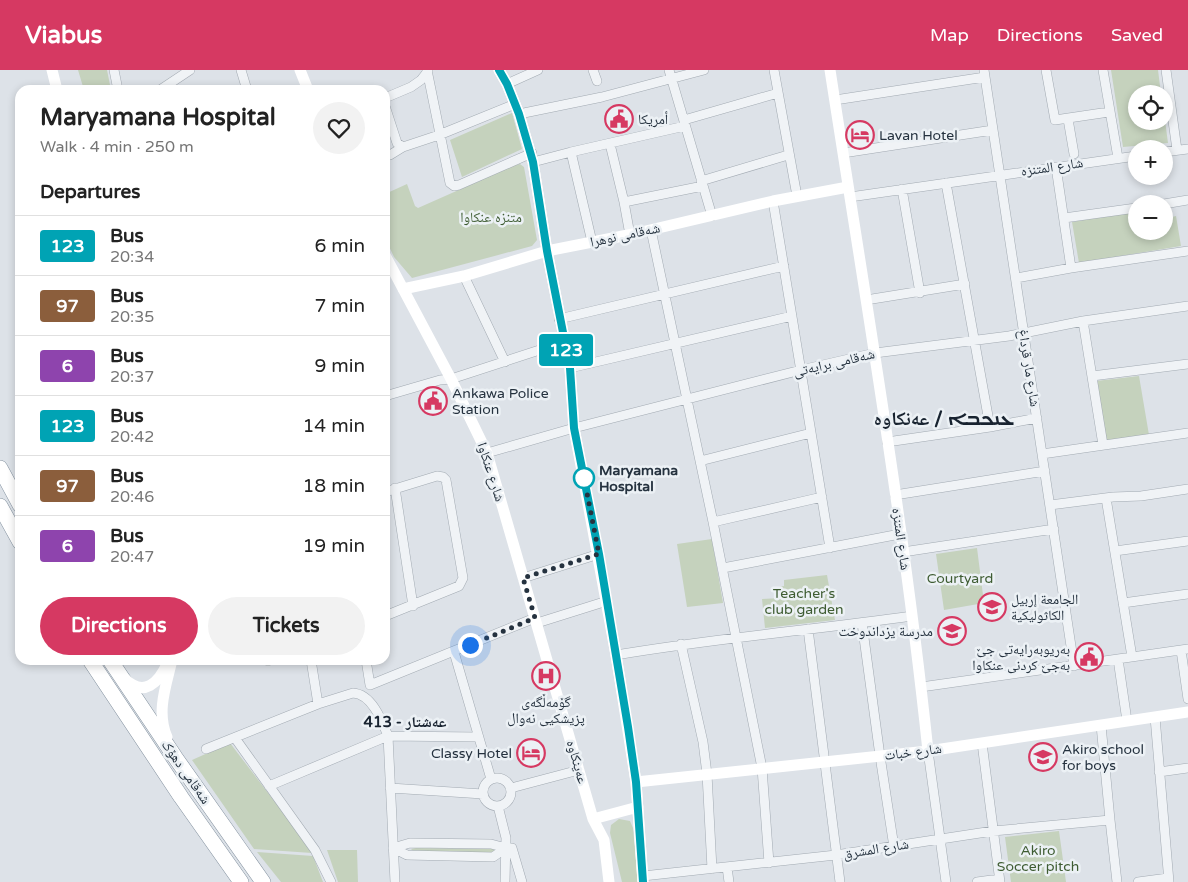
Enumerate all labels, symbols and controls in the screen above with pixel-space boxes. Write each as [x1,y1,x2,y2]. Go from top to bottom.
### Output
text: Viabus [25,21,102,50]
text: Map [930,24,969,46]
text: Directions [997,24,1083,46]
text: Saved [1111,24,1163,46]
map controls [1128,85,1173,240]
button: locate [1128,85,1173,130]
button: heart [313,102,365,154]
text: Maryamana Hospital [40,103,276,132]
public building icon: أمريكا [604,104,634,134]
place label: أمريكا [638,111,668,128]
hotel icon: Lavan Hotel [845,120,875,150]
place label: Lavan Hotel [879,127,958,144]
text: Walk · 4 min · 250 m [40,137,194,157]
button: + [1128,140,1173,185]
street label: شارع المتنزه [1020,154,1084,181]
text: Departures [40,181,140,203]
button: − [1128,195,1173,240]
park label: متنزه عنكاوا [460,209,522,226]
street label: شەقامی نوهرا [588,219,662,251]
text: Bus [110,225,144,247]
text: 123 [51,235,84,257]
text: 6 min [314,235,365,257]
text: 20:34 [110,247,154,267]
text: Bus [110,285,144,307]
text: 97 [56,295,79,317]
text: 7 min [314,295,365,317]
text: 20:35 [110,307,154,327]
street label: شارع مار قرداغ [1013,328,1044,408]
line badge: 123 [537,334,595,366]
text: 123 [549,339,583,361]
text: Bus [110,345,144,367]
street label: شەقامی برایەتی [792,345,876,381]
text: 6 [62,355,73,377]
text: 9 min [314,355,365,377]
text: 20:37 [110,367,154,387]
place label: Ankawa Police Station [452,385,549,418]
public building icon: Ankawa Police Station [418,386,448,416]
text: Bus [110,405,144,427]
district label: ܥܢܟܒܐ / عەنکاوە [874,408,1014,430]
text: 123 [51,415,84,437]
text: 14 min [302,415,365,437]
text: 20:42 [110,427,154,447]
street label: شارع عنكاوا [472,440,509,504]
place label: Maryamana Hospital [599,462,678,495]
text: Bus [110,465,144,487]
marker: Maryamana Hospital [573,467,595,489]
text: 97 [56,475,79,497]
text: 18 min [302,475,365,497]
text: 20:46 [110,487,154,507]
street label: شارع المتنزه [887,507,914,571]
text: Bus [110,525,144,547]
text: 6 [62,535,73,557]
text: 19 min [302,535,365,557]
text: 20:47 [110,547,154,567]
park label: Courtyard [927,570,993,587]
park label: Teacher's club garden [764,585,844,618]
place label: الجامعة إربيل الكاثوليكية [1011,591,1078,624]
school or university icon: الجامعة إربيل الكاثوليكية [977,592,1007,622]
button: Directions [40,597,198,655]
button: Tickets [208,597,365,655]
school or university icon: مدرسة يزداندوخت [937,616,967,646]
place label: مدرسة يزداندوخت [838,623,933,640]
your location [458,633,483,658]
place label: بەریوبەرایەتی جێ بەجێ کردنی عنکاوا [972,641,1070,674]
public building icon: بەریوبەرایەتی جێ بەجێ کردنی عنکاوا [1074,642,1104,672]
hospital icon: گۆمەڵگەی پزیشکیی نەوال [531,661,561,691]
place label: گۆمەڵگەی پزیشکیی نەوال [507,693,585,727]
district label: عه‌شتار - 413 [364,713,447,731]
street label: شەقامی دهۆک [158,737,214,807]
hotel icon: Classy Hotel [516,738,546,768]
street label: عەینکاوە [563,738,591,786]
street label: شارع خبات [883,740,943,765]
place label: Akiro school for boys [1062,741,1144,774]
school or university icon: Akiro school for boys [1028,742,1058,772]
place label: Classy Hotel [431,745,512,762]
street label: شارع المشرق [842,835,910,864]
park label: Akiro Soccer pitch [997,842,1079,875]

